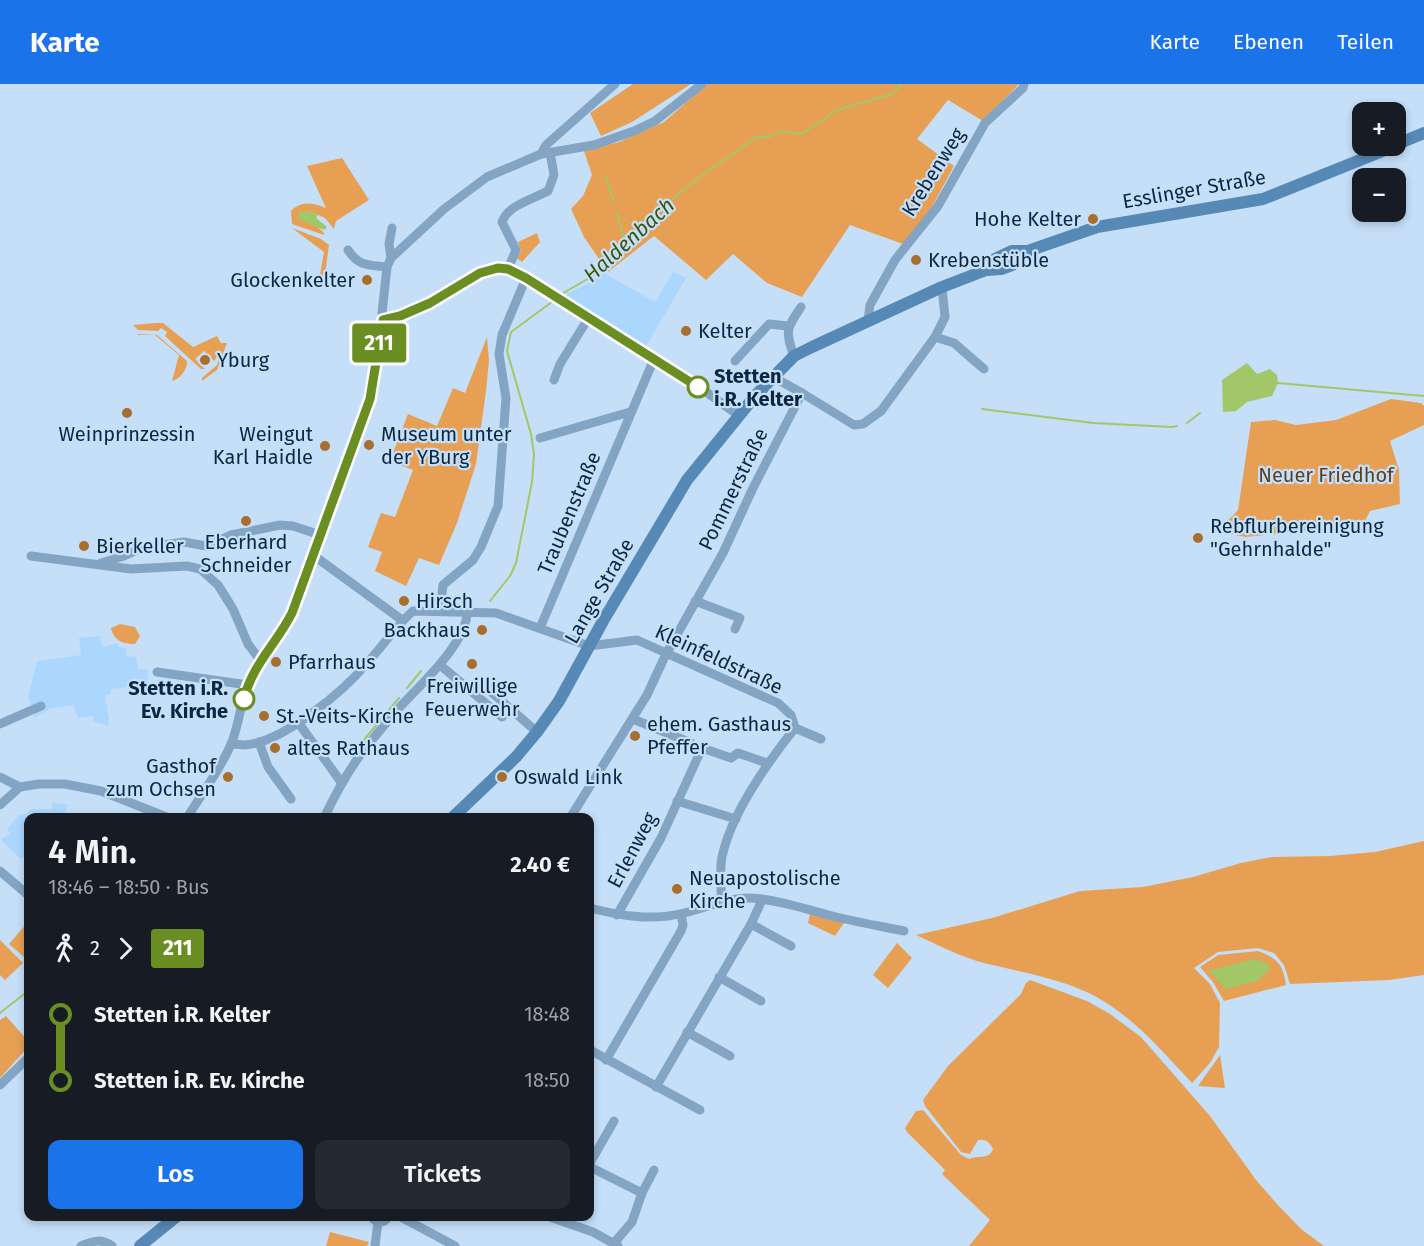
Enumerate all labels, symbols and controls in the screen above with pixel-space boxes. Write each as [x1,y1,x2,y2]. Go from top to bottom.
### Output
text: Karte [30,26,100,59]
text: Karte [1149,29,1200,55]
text: Ebenen [1233,29,1304,55]
text: Teilen [1337,29,1394,55]
map controls [1352,102,1406,222]
button: + [1352,102,1406,156]
street label: Krebenweg [896,123,970,221]
street label: Esslinger Straße [1120,165,1268,213]
button: − [1352,168,1406,222]
water label: Haldenbach [578,192,680,288]
place label: Hohe Kelter [974,207,1081,231]
marker: Hohe Kelter [1086,212,1100,226]
place label: Krebenstüble [928,248,1049,272]
marker: Krebenstüble [909,253,923,267]
place label: Glockenkelter [230,268,355,292]
marker: Glockenkelter [360,273,374,287]
place label: Kelter [698,319,752,343]
line badge: 211 [344,324,413,362]
marker: Kelter [679,324,693,338]
text: 211 [364,330,394,356]
place label: Yburg [217,348,270,372]
marker: Yburg [198,353,212,367]
place label: Stetten i.R. Kelter [714,364,803,411]
marker: Stetten i.R. Kelter [687,376,709,398]
marker: Weinprinzessin [120,406,134,420]
place label: Weinprinzessin [59,422,195,446]
place label: Weingut Karl Haidle [213,422,314,469]
place label: Museum unter der YBurg [381,422,512,469]
street label: Pommerstraße [693,424,773,554]
marker: Museum unter der YBurg [362,438,376,452]
marker: Weingut Karl Haidle [318,439,332,453]
street label: Traubenstraße [532,448,606,578]
park label: Neuer Friedhof [1258,463,1395,487]
marker: Eberhard Schneider [239,514,253,528]
place label: Rebflurbereinigung "Gehrnhalde" [1210,514,1384,561]
place label: Eberhard Schneider [200,530,292,577]
marker: Rebflurbereinigung "Gehrnhalde" [1191,531,1205,545]
place label: Bierkeller [96,534,184,558]
street label: Lange Straße [559,534,639,648]
marker: Bierkeller [77,539,91,553]
place label: Hirsch [416,589,473,613]
marker: Hirsch [397,594,411,608]
place label: Backhaus [384,618,470,642]
street label: Kleinfeldstraße [651,619,787,699]
marker: Backhaus [475,623,489,637]
place label: Pfarrhaus [288,650,376,674]
marker: Pfarrhaus [269,655,283,669]
marker: Freiwillige Feuerwehr [465,657,479,671]
place label: Freiwillige Feuerwehr [425,674,520,721]
place label: Stetten i.R. Ev. Kirche [128,676,228,723]
marker: Stetten i.R. Ev. Kirche [233,688,255,710]
place label: St.-Veits-Kirche [276,704,414,728]
marker: St.-Veits-Kirche [257,709,271,723]
place label: ehem. Gasthaus Pfeffer [647,712,791,759]
marker: ehem. Gasthaus Pfeffer [628,729,642,743]
place label: altes Rathaus [287,736,410,760]
marker: altes Rathaus [268,741,282,755]
place label: Gasthof zum Ochsen [106,754,217,801]
place label: Oswald Link [514,765,623,789]
marker: Gasthof zum Ochsen [221,770,235,784]
marker: Oswald Link [495,770,509,784]
street label: Erlenweg [602,808,662,892]
text: 4 Min. [48,832,137,872]
text: 2.40 € [510,851,570,878]
place label: Neuapostolische Kirche [689,866,841,913]
text: 18:46 – 18:50 · Bus [48,875,209,899]
marker: Neuapostolische Kirche [670,882,684,896]
icon: walk [48,932,81,965]
icon: forward [109,932,142,965]
text: 211 [163,935,192,961]
text: 2 [90,936,100,960]
text: Stetten i.R. Kelter [94,1001,270,1028]
text: 18:48 [524,1002,570,1026]
text: Stetten i.R. Ev. Kirche [94,1067,305,1094]
text: 18:50 [524,1068,570,1092]
button: Los [48,1140,303,1209]
button: Tickets [315,1140,570,1209]

